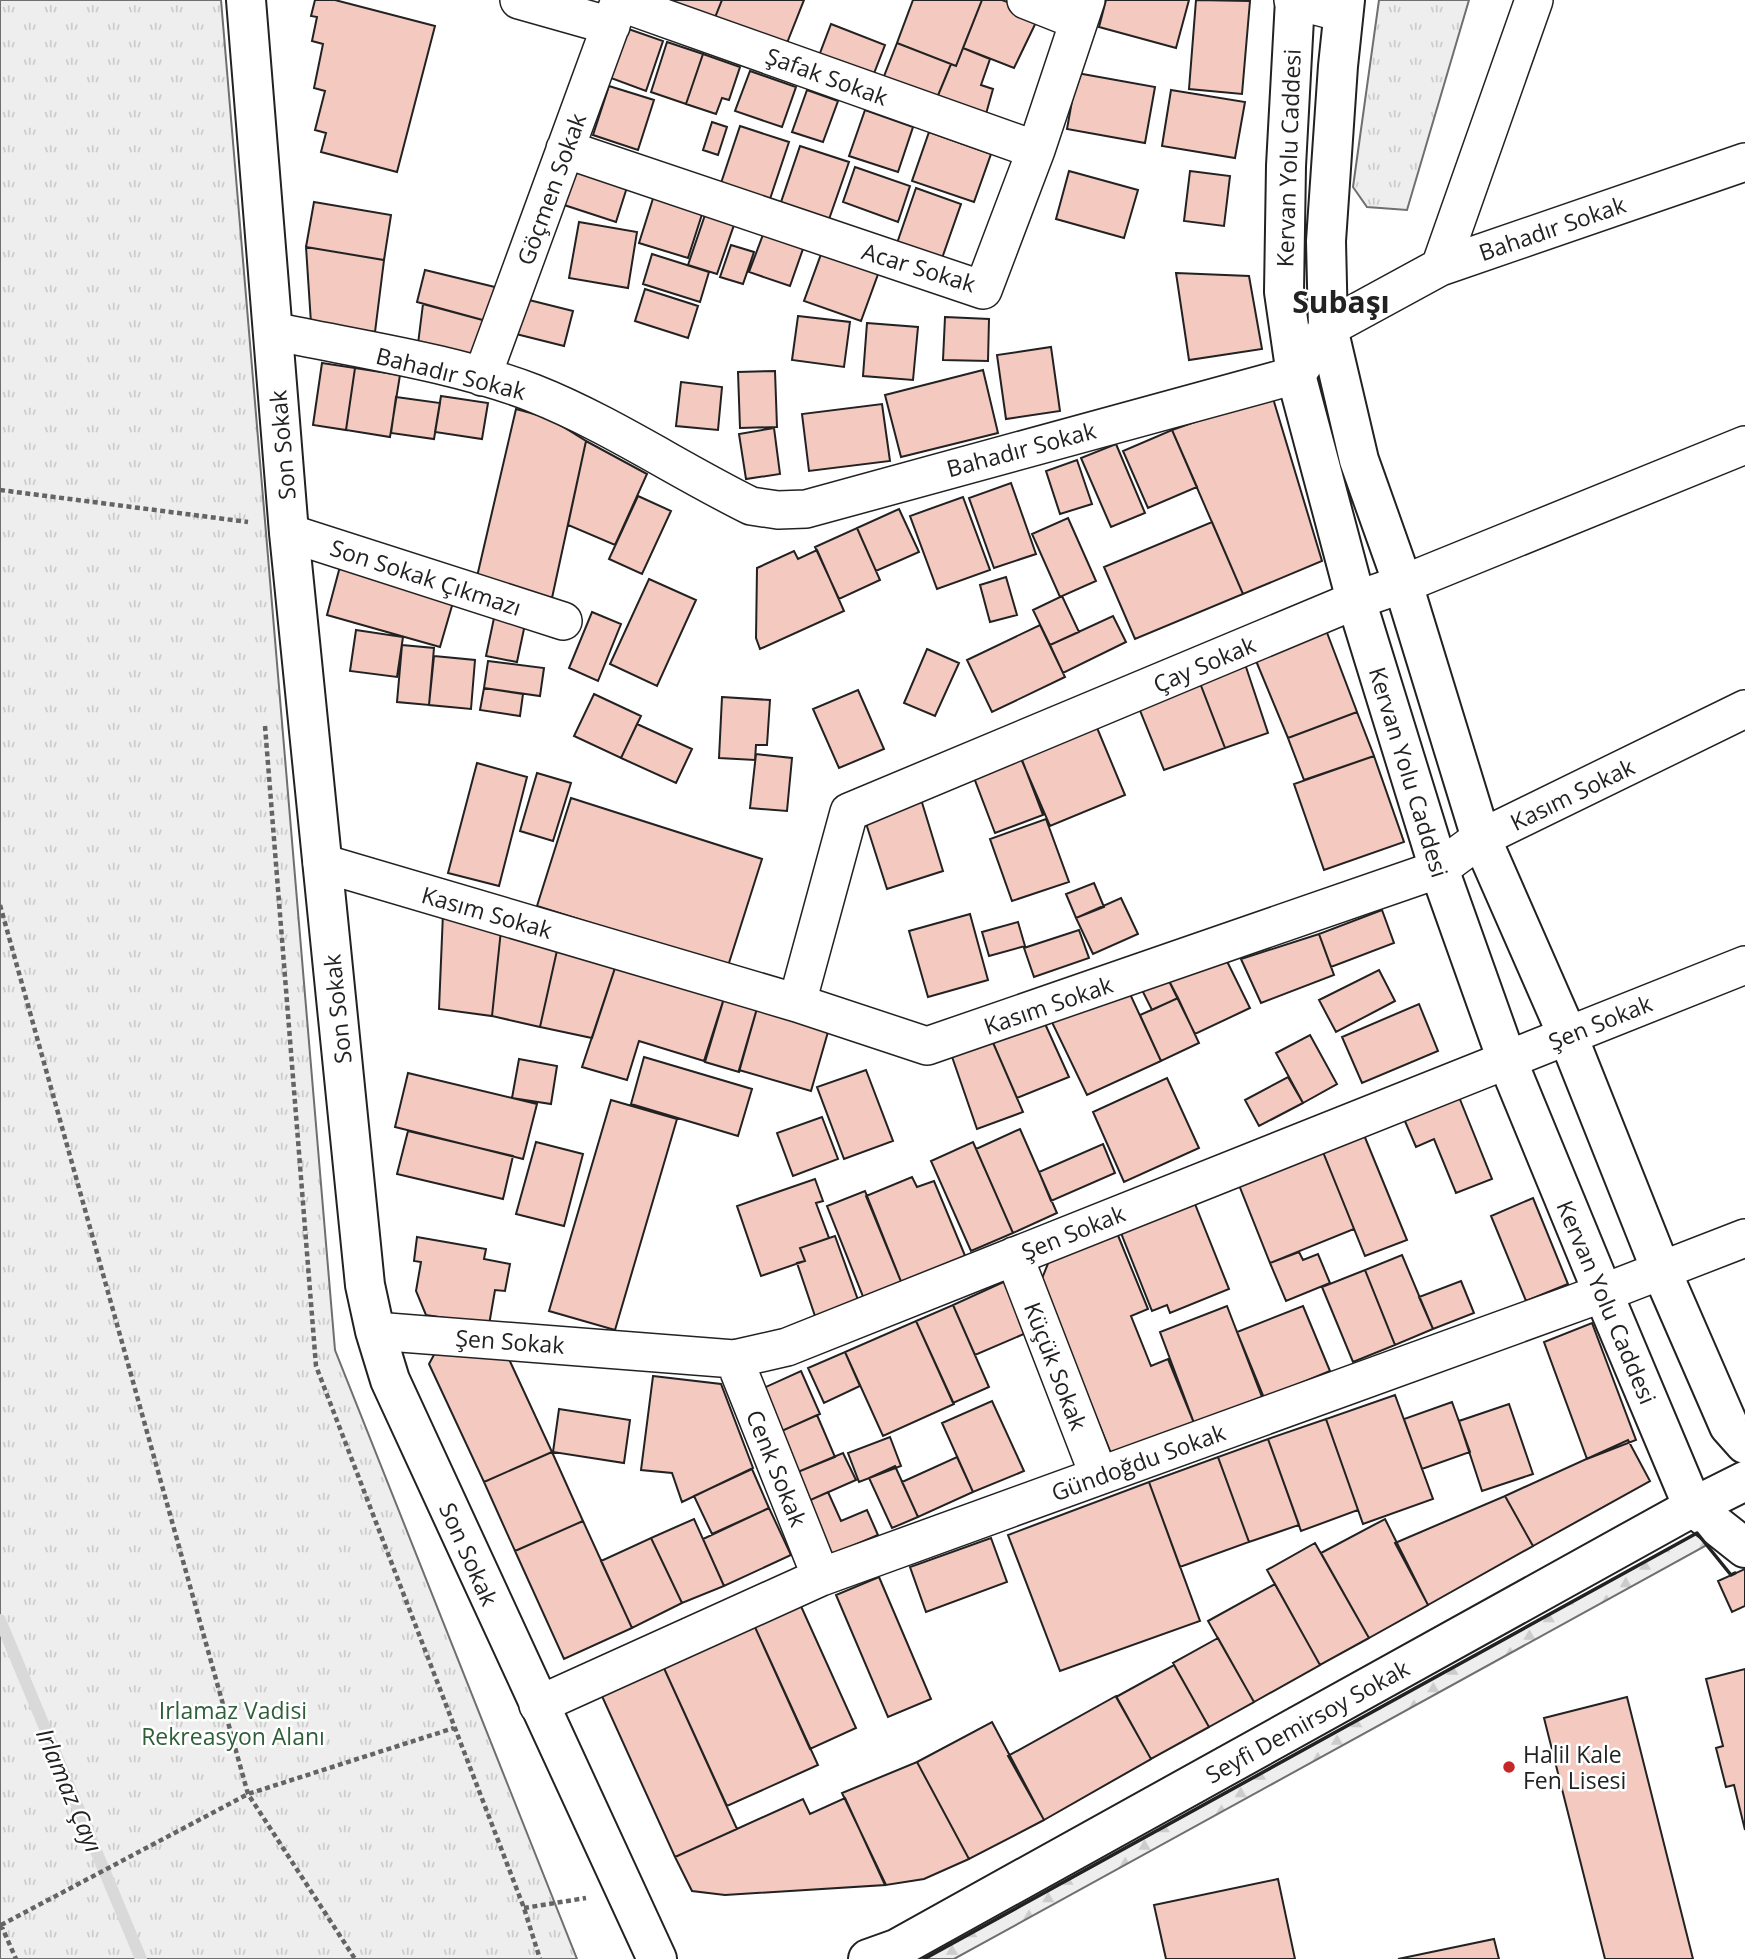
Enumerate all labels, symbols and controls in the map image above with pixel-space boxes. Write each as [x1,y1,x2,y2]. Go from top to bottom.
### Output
street label: Şafak Sokak [762,39,892,113]
street label: Kervan Yolu Caddesi [1268,48,1308,268]
street label: Göçmen Sokak [509,109,593,269]
street label: Bahadır Sokak [1474,188,1630,268]
street label: Acar Sokak [858,235,980,299]
district label: Subaşı [1292,281,1390,322]
street label: Bahadır Sokak [373,339,529,407]
street label: Son Sokak [261,389,303,501]
street label: Bahadır Sokak [943,414,1099,484]
street label: Son Sokak Çıkmazı [326,531,526,623]
street label: Çay Sokak [1148,628,1260,700]
street label: Kervan Yolu Caddesi [1362,663,1456,881]
street label: Kasım Sokak [1505,750,1639,838]
street label: Kasım Sokak [418,878,556,946]
street label: Son Sokak [315,953,359,1065]
street label: Kasım Sokak [979,968,1117,1042]
street label: Şen Sokak [1543,987,1657,1057]
street label: Kervan Yolu Caddesi [1550,1195,1664,1409]
street label: Şen Sokak [1016,1197,1130,1267]
street label: Küçük Sokak [1017,1297,1095,1435]
street label: Şen Sokak [455,1321,565,1361]
street label: Cenk Sokak [739,1405,815,1531]
street label: Gündoğdu Sokak [1047,1416,1229,1508]
street label: Son Sokak [432,1497,506,1611]
street label: Seyfi Demirsoy Sokak [1199,1652,1415,1790]
park label: Irlamaz Vadisi Rekreasyon Alanı [141,1694,325,1752]
water label: Irlamaz Çayı [29,1723,111,1857]
place label: Halil Kale Fen Lisesi [1523,1738,1626,1796]
marker: Halil Kale Fen Lisesi [1501,1759,1517,1775]

